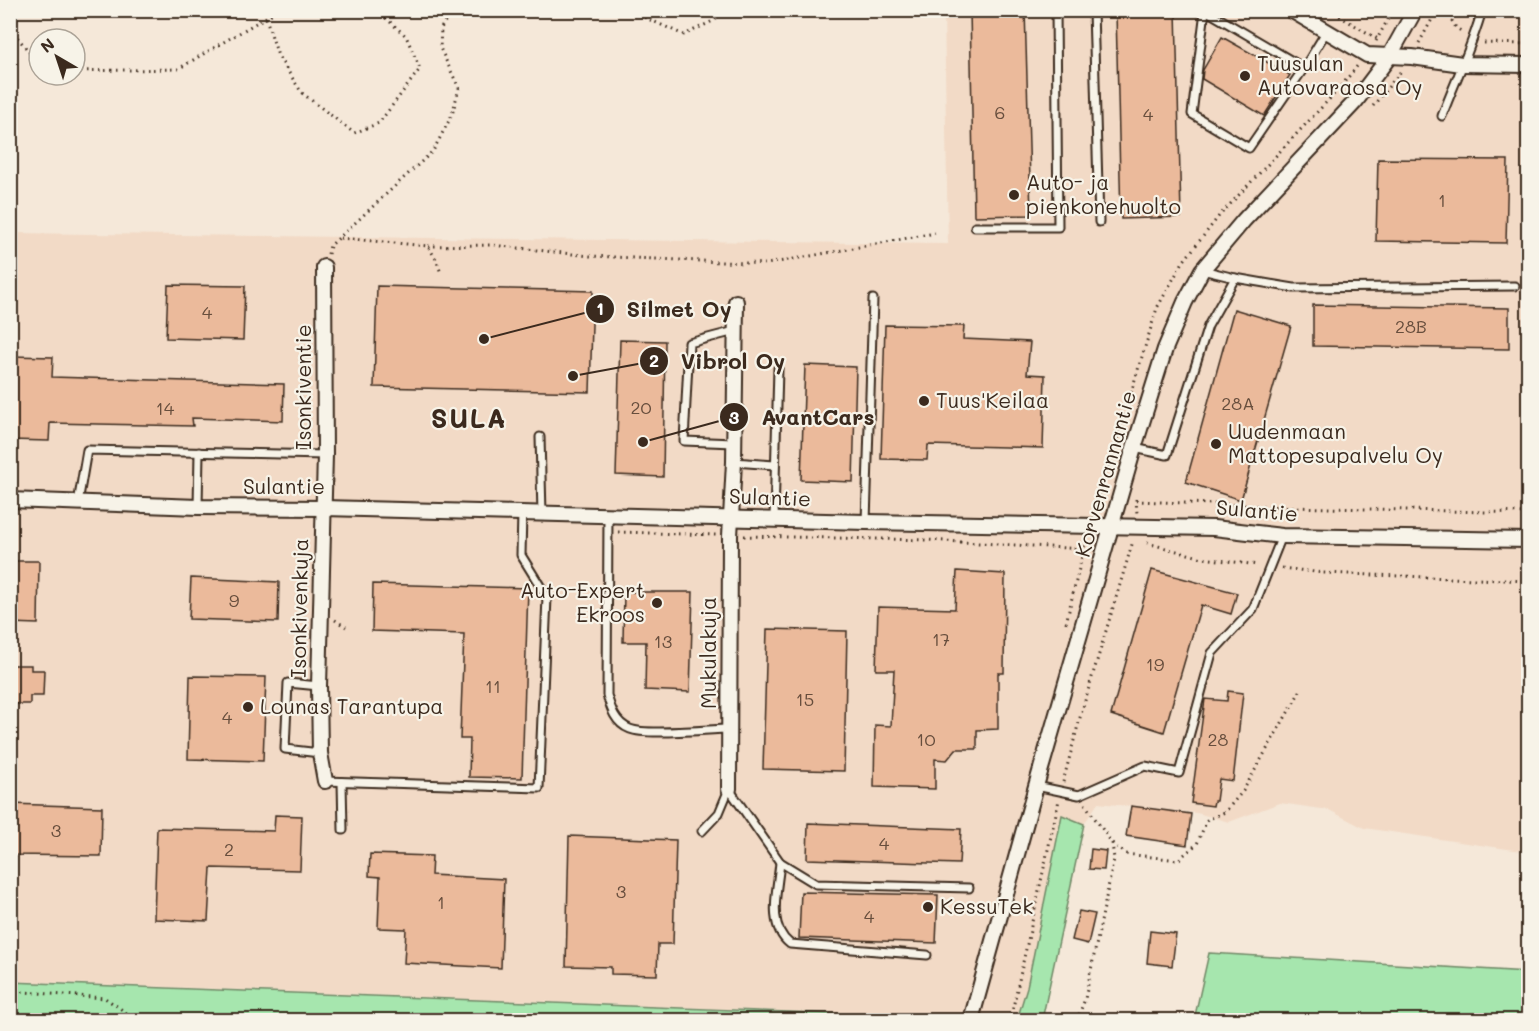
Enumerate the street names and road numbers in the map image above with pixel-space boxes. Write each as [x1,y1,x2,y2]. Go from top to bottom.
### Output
street label: Isonkiventie [289,324,316,450]
street label: Korvenrannantie [1068,387,1141,560]
street label: Sulantie [243,472,325,499]
street label: Sulantie [729,482,811,511]
street label: Sulantie [1215,492,1299,527]
street label: Isonkivenkuja [284,538,313,678]
street label: Mukulakuja [694,597,721,709]

